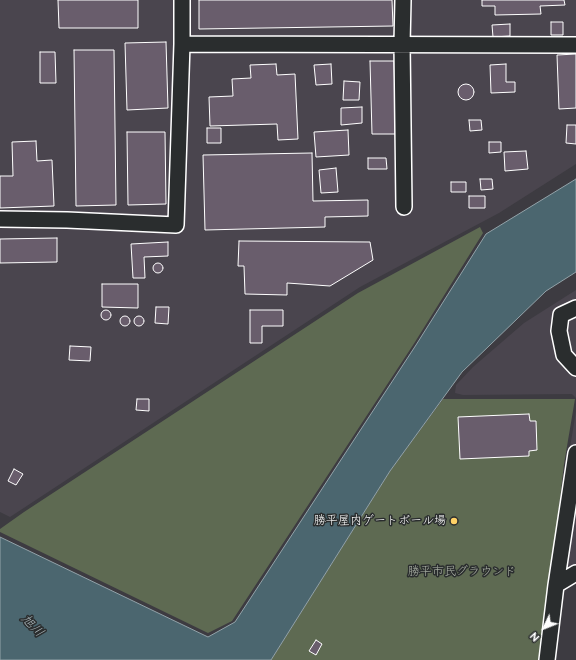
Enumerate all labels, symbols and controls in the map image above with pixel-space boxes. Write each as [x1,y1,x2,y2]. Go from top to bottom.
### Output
place label: 勝平屋内ゲートボール場 [314,514,446,528]
marker: 勝平屋内ゲートボール場 [449,516,459,526]
park label: 勝平市民グラウンド [408,565,516,579]
north arrow [524,608,564,648]
water label: 旭川 [17,611,47,641]
text: N [527,629,542,644]

